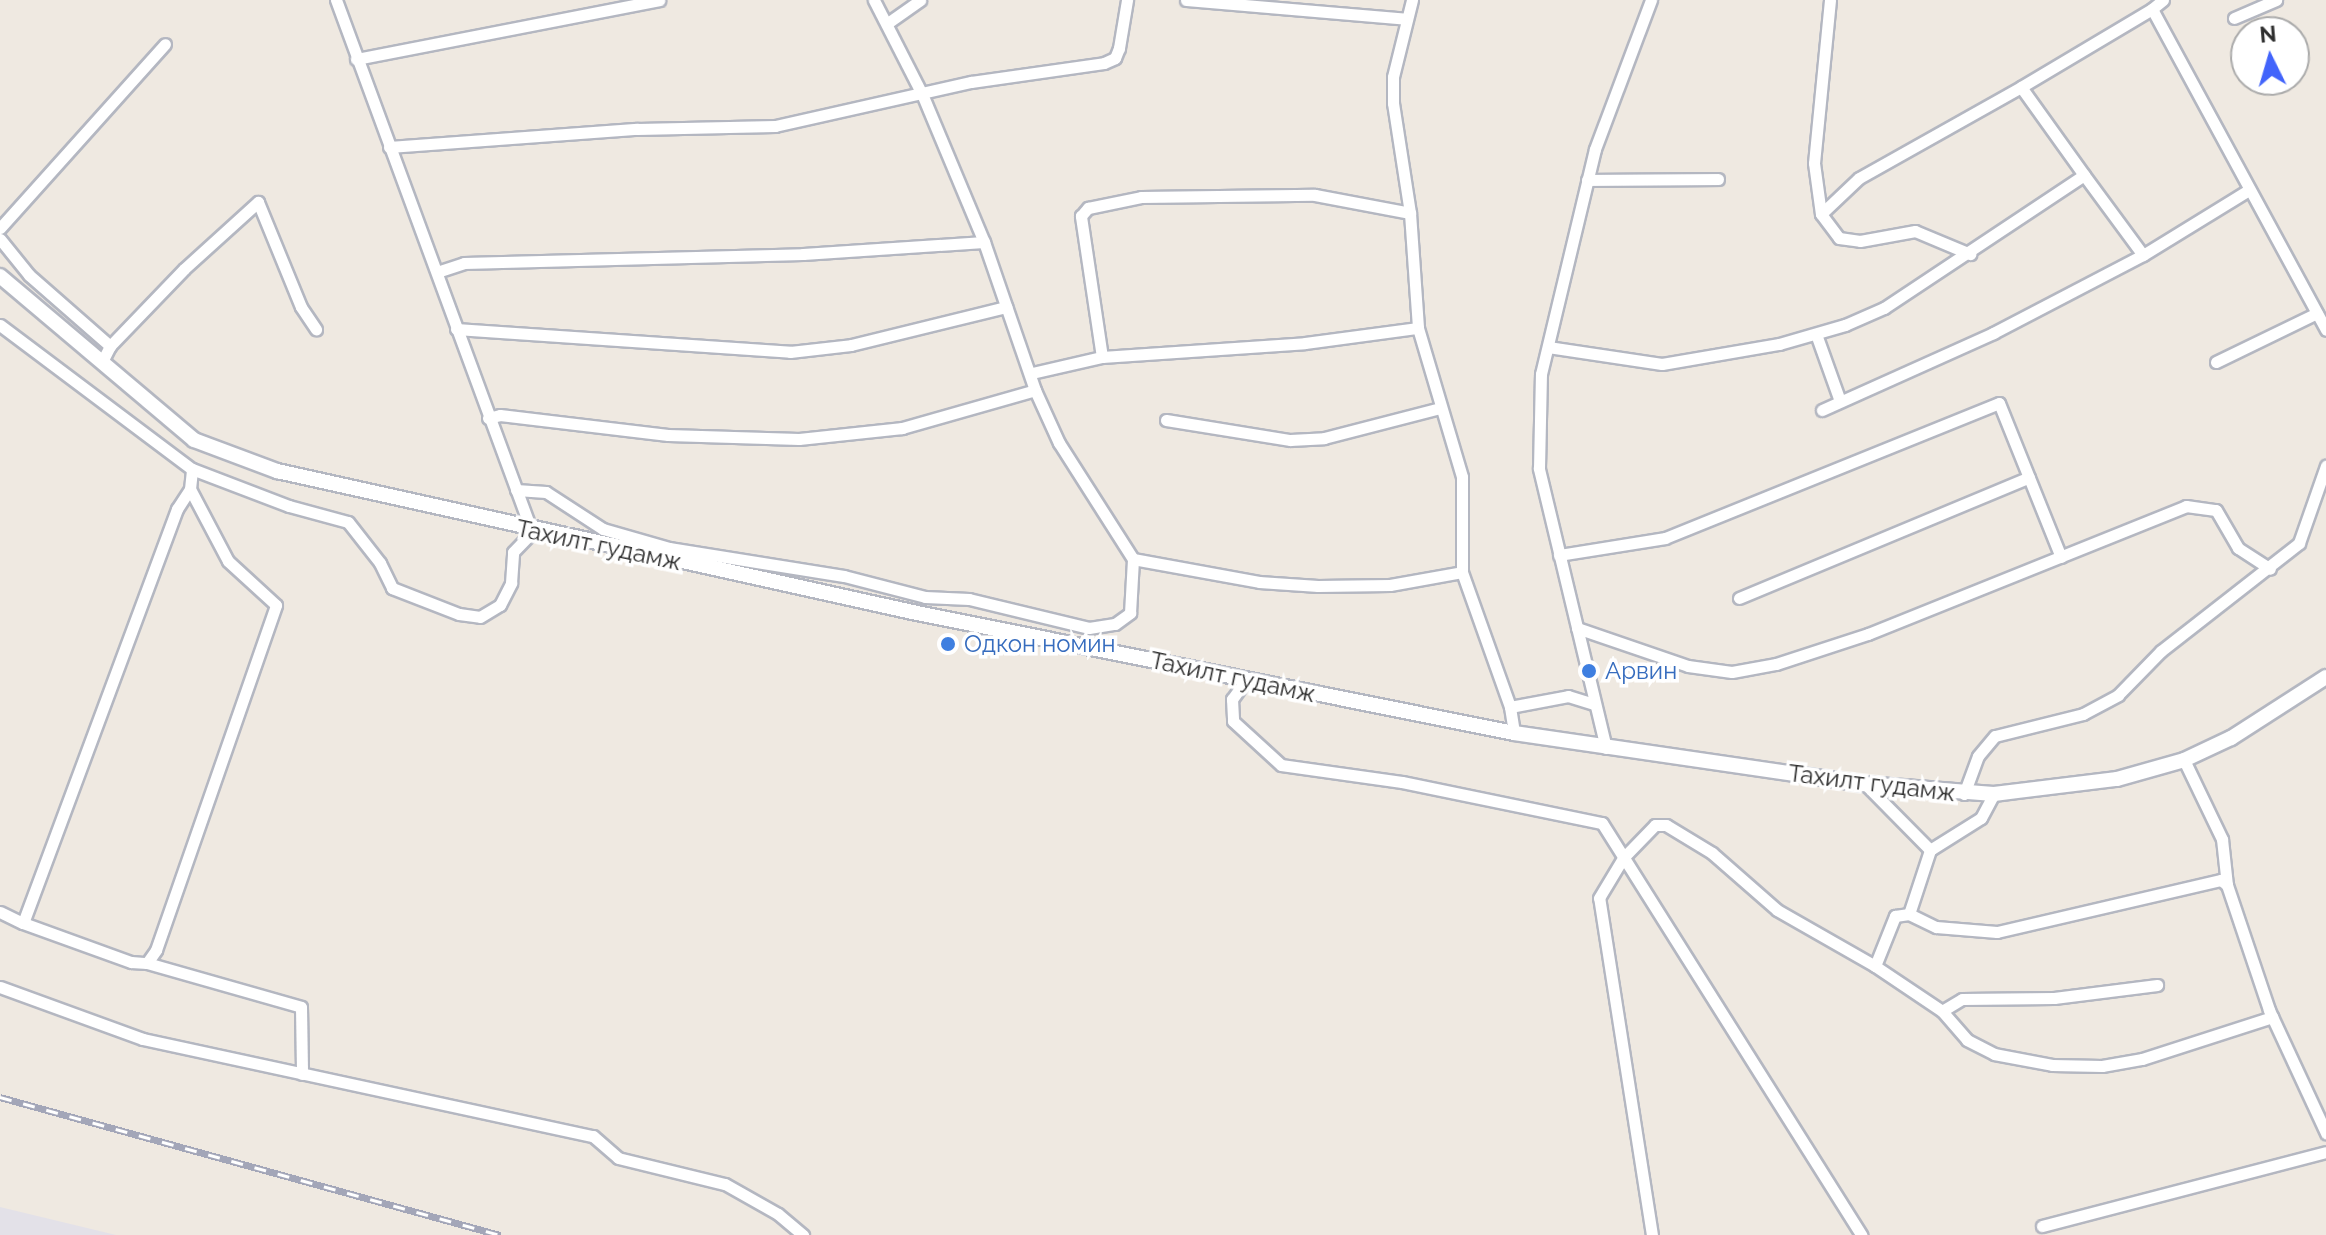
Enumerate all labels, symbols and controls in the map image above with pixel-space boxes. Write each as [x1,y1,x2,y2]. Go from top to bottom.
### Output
north arrow [2230,16,2310,96]
text: N [2259,20,2278,48]
street label: Тахилт гудамж [514,513,684,577]
place label: Одкон номин [964,630,1116,658]
marker: Одкон номин [939,635,957,653]
street label: Тахилт гудамж [1148,645,1318,709]
place label: Арвин [1605,657,1677,685]
marker: Арвин [1580,662,1598,680]
street label: Тахилт гудамж [1787,758,1957,808]

